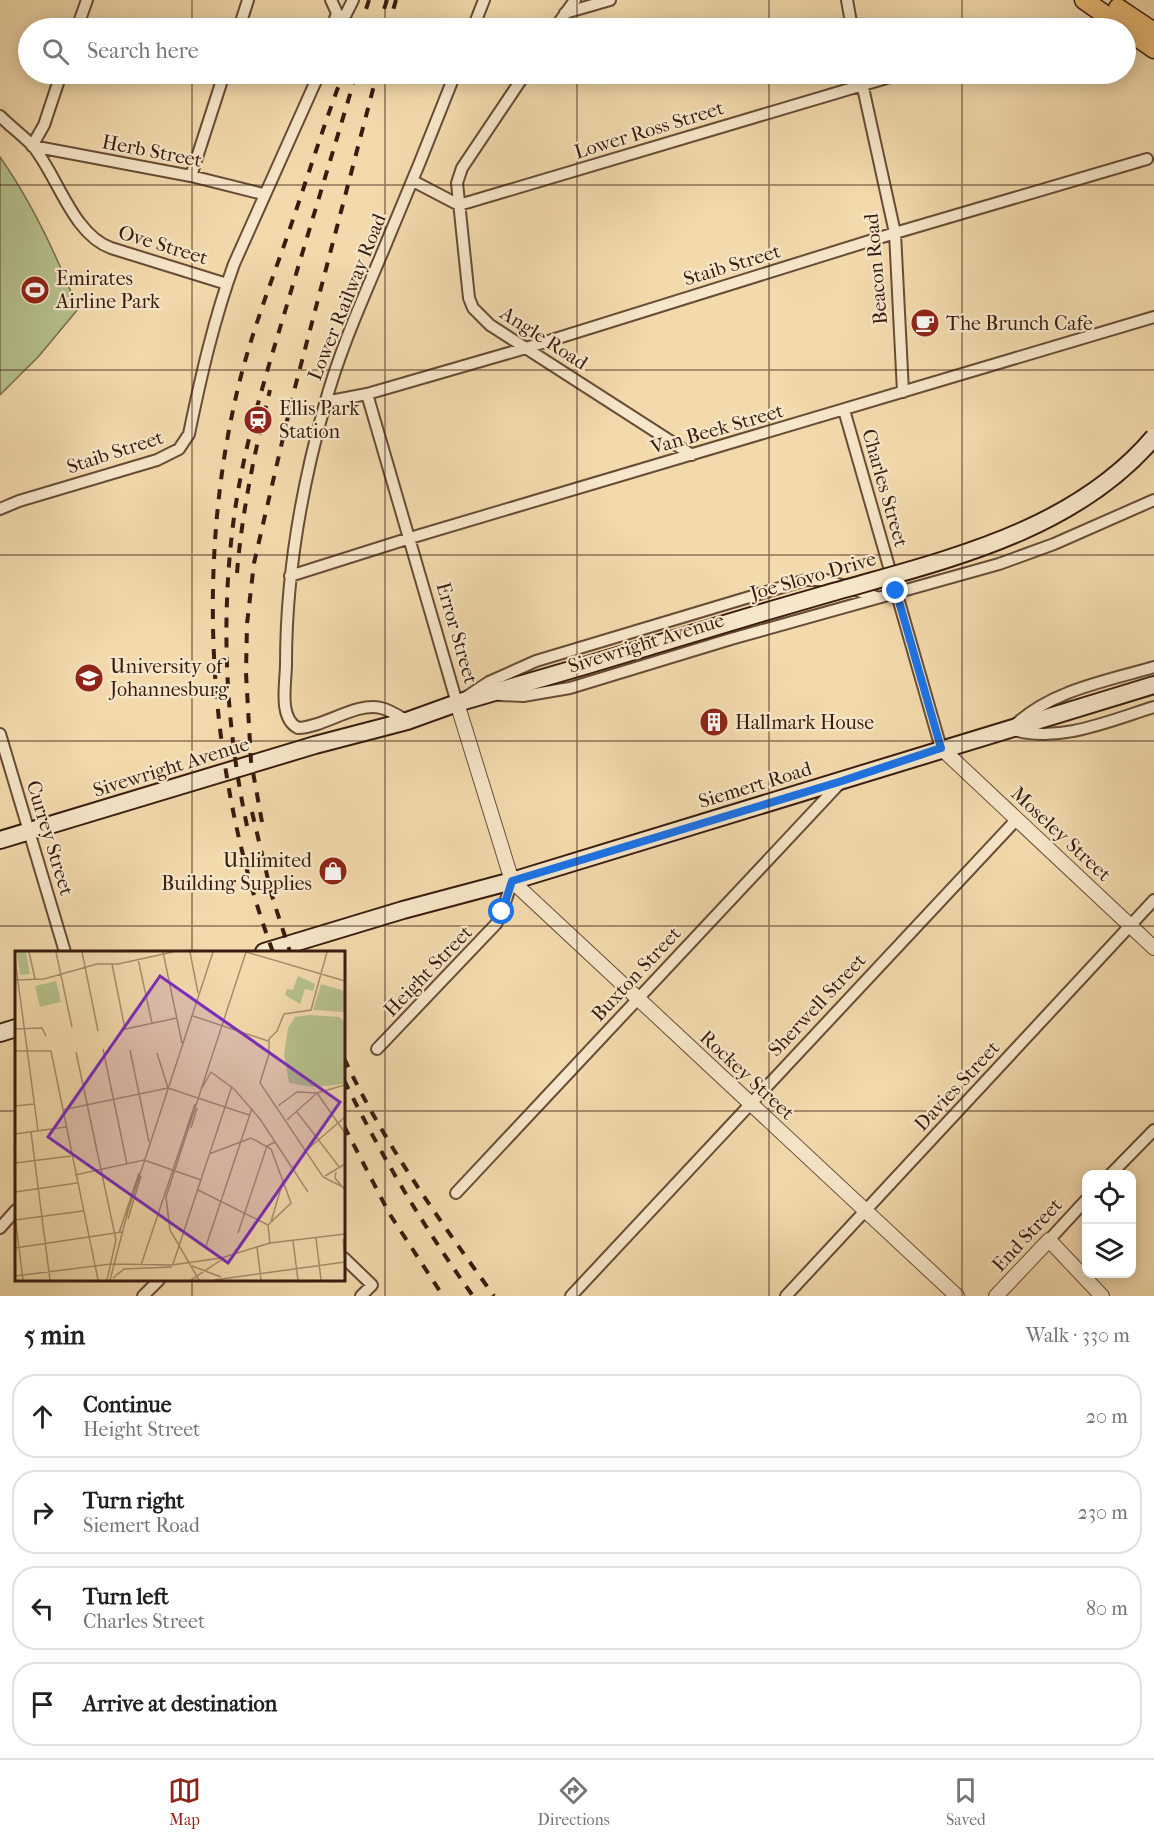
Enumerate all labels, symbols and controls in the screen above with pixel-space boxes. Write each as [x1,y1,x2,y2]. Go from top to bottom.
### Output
search box [18,18,1136,84]
icon: search [39,35,72,68]
text: Search here [87,38,199,64]
street label: Lower Ross Street [571,96,727,164]
street label: Herb Street [100,130,204,172]
street label: Lower Railway Road [303,209,391,384]
street label: Beacon Road [860,211,892,325]
street label: Ove Street [115,220,211,270]
street label: Staib Street [681,239,783,291]
place label: Emirates Airline Park [55,267,161,313]
sports icon: Emirates Airline Park [19,274,51,306]
street label: Angle Road [495,301,593,375]
cafe icon: The Brunch Cafe [909,307,941,339]
place label: The Brunch Cafe [946,312,1093,335]
place label: Ellis Park Station [279,397,360,443]
street label: Van Beek Street [647,399,786,459]
station icon: Ellis Park Station [242,404,274,436]
street label: Staib Street [64,426,166,478]
street label: Charles Street [857,426,913,550]
street label: Joe Slovo Drive [746,547,879,605]
route end [882,577,908,603]
street label: Error Street [432,580,482,686]
street label: Sivewright Avenue [565,608,727,678]
place label: University of Johannesburg [108,655,229,701]
school or university icon: University of Johannesburg [73,662,105,694]
building icon: Hallmark House [698,706,730,738]
place label: Hallmark House [735,711,874,734]
street label: Sivewright Avenue [90,732,252,802]
street label: Siemert Road [696,757,815,813]
street label: Currey Street [22,778,78,898]
street label: Moseley Street [1006,782,1116,886]
place label: Unlimited Building Supplies [161,849,313,895]
shop icon: Unlimited Building Supplies [317,855,349,887]
route start [488,898,514,924]
street label: Height Street [379,921,477,1021]
street label: Buxton Street [586,922,686,1026]
street label: Sherwell Street [763,949,871,1061]
inset map [15,951,345,1281]
street label: Rockey Street [695,1026,799,1124]
street label: Davies Street [910,1036,1004,1136]
map controls [1082,1170,1136,1278]
button: locate [1082,1170,1136,1224]
street label: End Street [987,1194,1067,1276]
button: layers [1082,1224,1136,1278]
text: 5 min [24,1320,85,1351]
text: Walk · 330 m [1026,1324,1130,1347]
text: Continue [83,1392,172,1418]
icon: ahead [26,1400,59,1433]
text: 20 m [1086,1405,1128,1428]
text: Height Street [83,1418,200,1441]
text: Turn right [83,1488,184,1514]
icon: right [26,1496,59,1529]
text: 230 m [1078,1501,1128,1524]
text: Siemert Road [83,1514,200,1537]
text: Turn left [83,1584,169,1610]
icon: left [26,1592,59,1625]
text: 80 m [1086,1597,1128,1620]
text: Charles Street [83,1610,205,1633]
icon: arrive [26,1688,59,1721]
text: Arrive at destination [83,1691,277,1717]
tab: Map [168,1774,201,1829]
tab: Directions [538,1774,610,1829]
tab: Saved [946,1774,986,1829]

